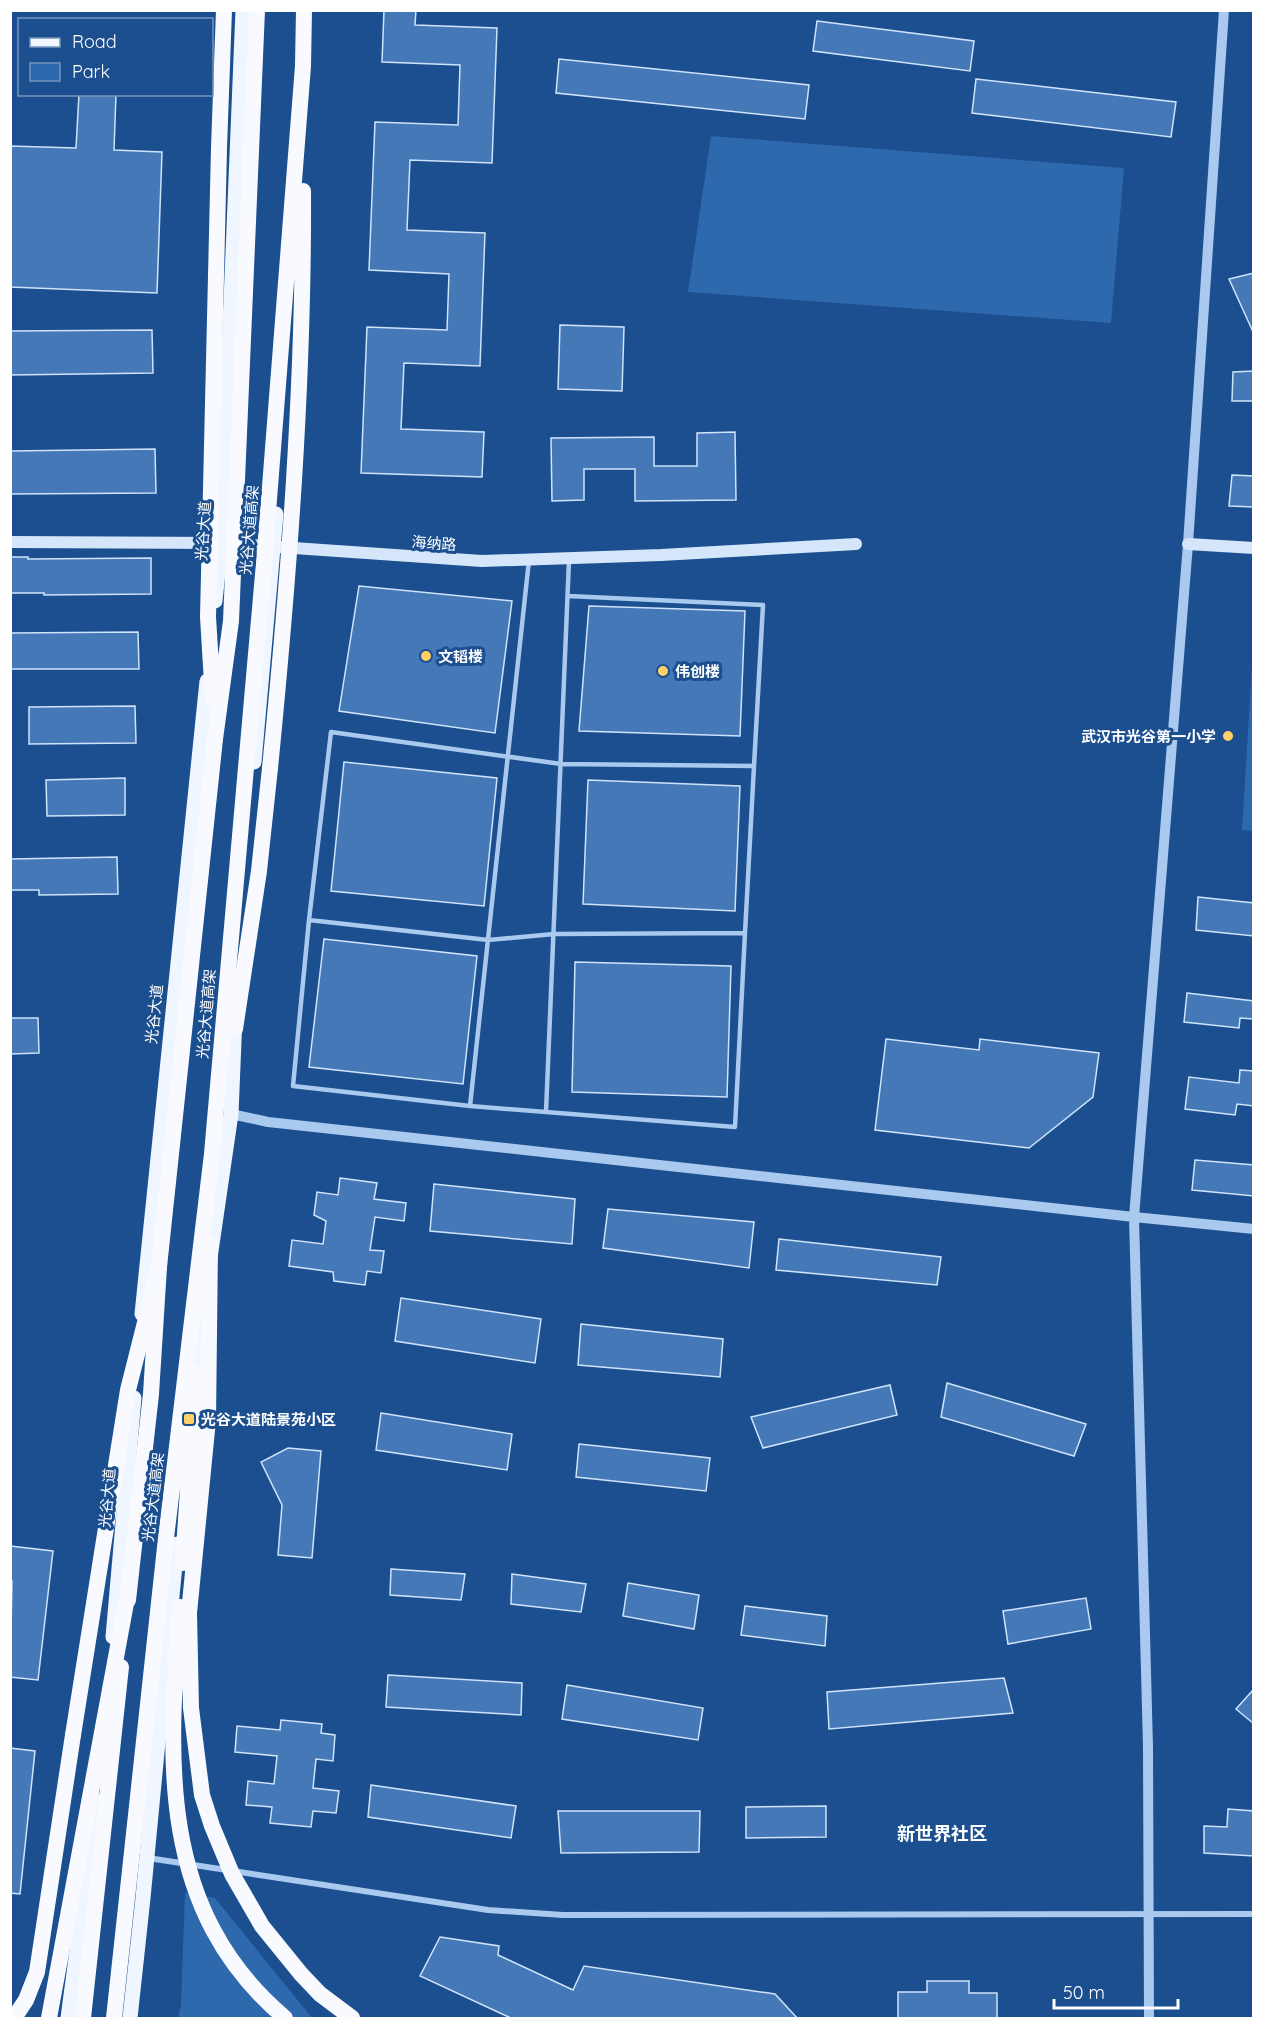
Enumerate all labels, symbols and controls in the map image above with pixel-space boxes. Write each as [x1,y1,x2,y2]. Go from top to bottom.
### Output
legend [18,18,213,96]
text: Road [72,30,117,53]
text: Park [72,60,110,83]
street label: 光谷大道高架 [236,484,262,576]
street label: 光谷大道 [191,500,215,562]
street label: 海纳路 [411,532,457,554]
place label: 文韬楼 [438,647,483,666]
marker: 文韬楼 [419,649,433,663]
place label: 伟创楼 [675,662,720,681]
marker: 伟创楼 [656,664,670,678]
place label: 武汉市光谷第一小学 [1081,727,1216,746]
marker: 武汉市光谷第一小学 [1221,729,1235,743]
street label: 光谷大道高架 [193,968,219,1060]
street label: 光谷大道 [141,983,167,1045]
place label: 光谷大道陆景苑小区 [201,1410,336,1429]
marker: 光谷大道陆景苑小区 [182,1412,196,1426]
street label: 光谷大道高架 [138,1451,168,1543]
street label: 光谷大道 [95,1467,119,1529]
district label: 新世界社区 [897,1822,987,1845]
scale bar [1054,1972,1178,2010]
text: 50 m [1063,1981,1105,2004]

